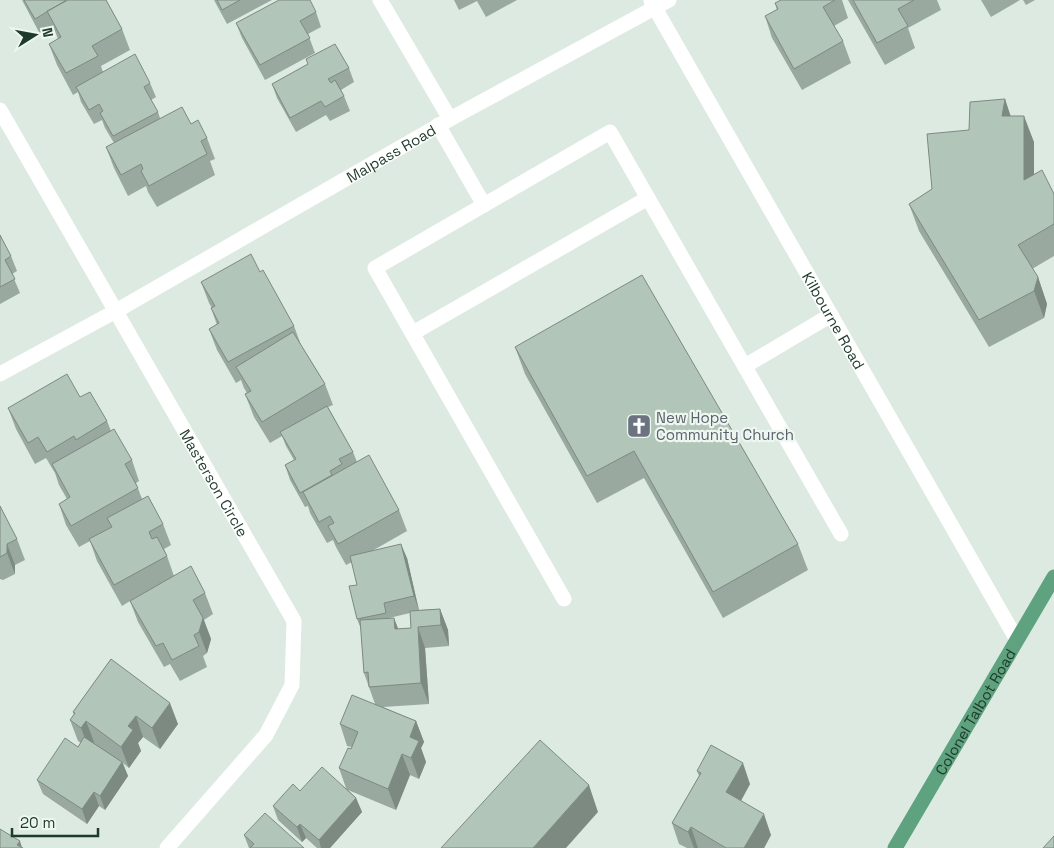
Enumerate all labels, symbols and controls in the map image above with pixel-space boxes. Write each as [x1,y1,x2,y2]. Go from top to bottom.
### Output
north arrow [10,10,60,60]
text: N [38,26,57,39]
street label: Malpass Road [343,120,439,186]
street label: Kilbourne Road [799,268,869,372]
place label: New Hope Community Church [656,408,794,444]
church icon: New Hope Community Church [626,413,652,439]
street label: Masterson Circle [176,426,253,540]
street label: Colonel Talbot Road [931,645,1019,778]
scale bar [12,806,99,838]
text: 20 m [20,813,55,832]

